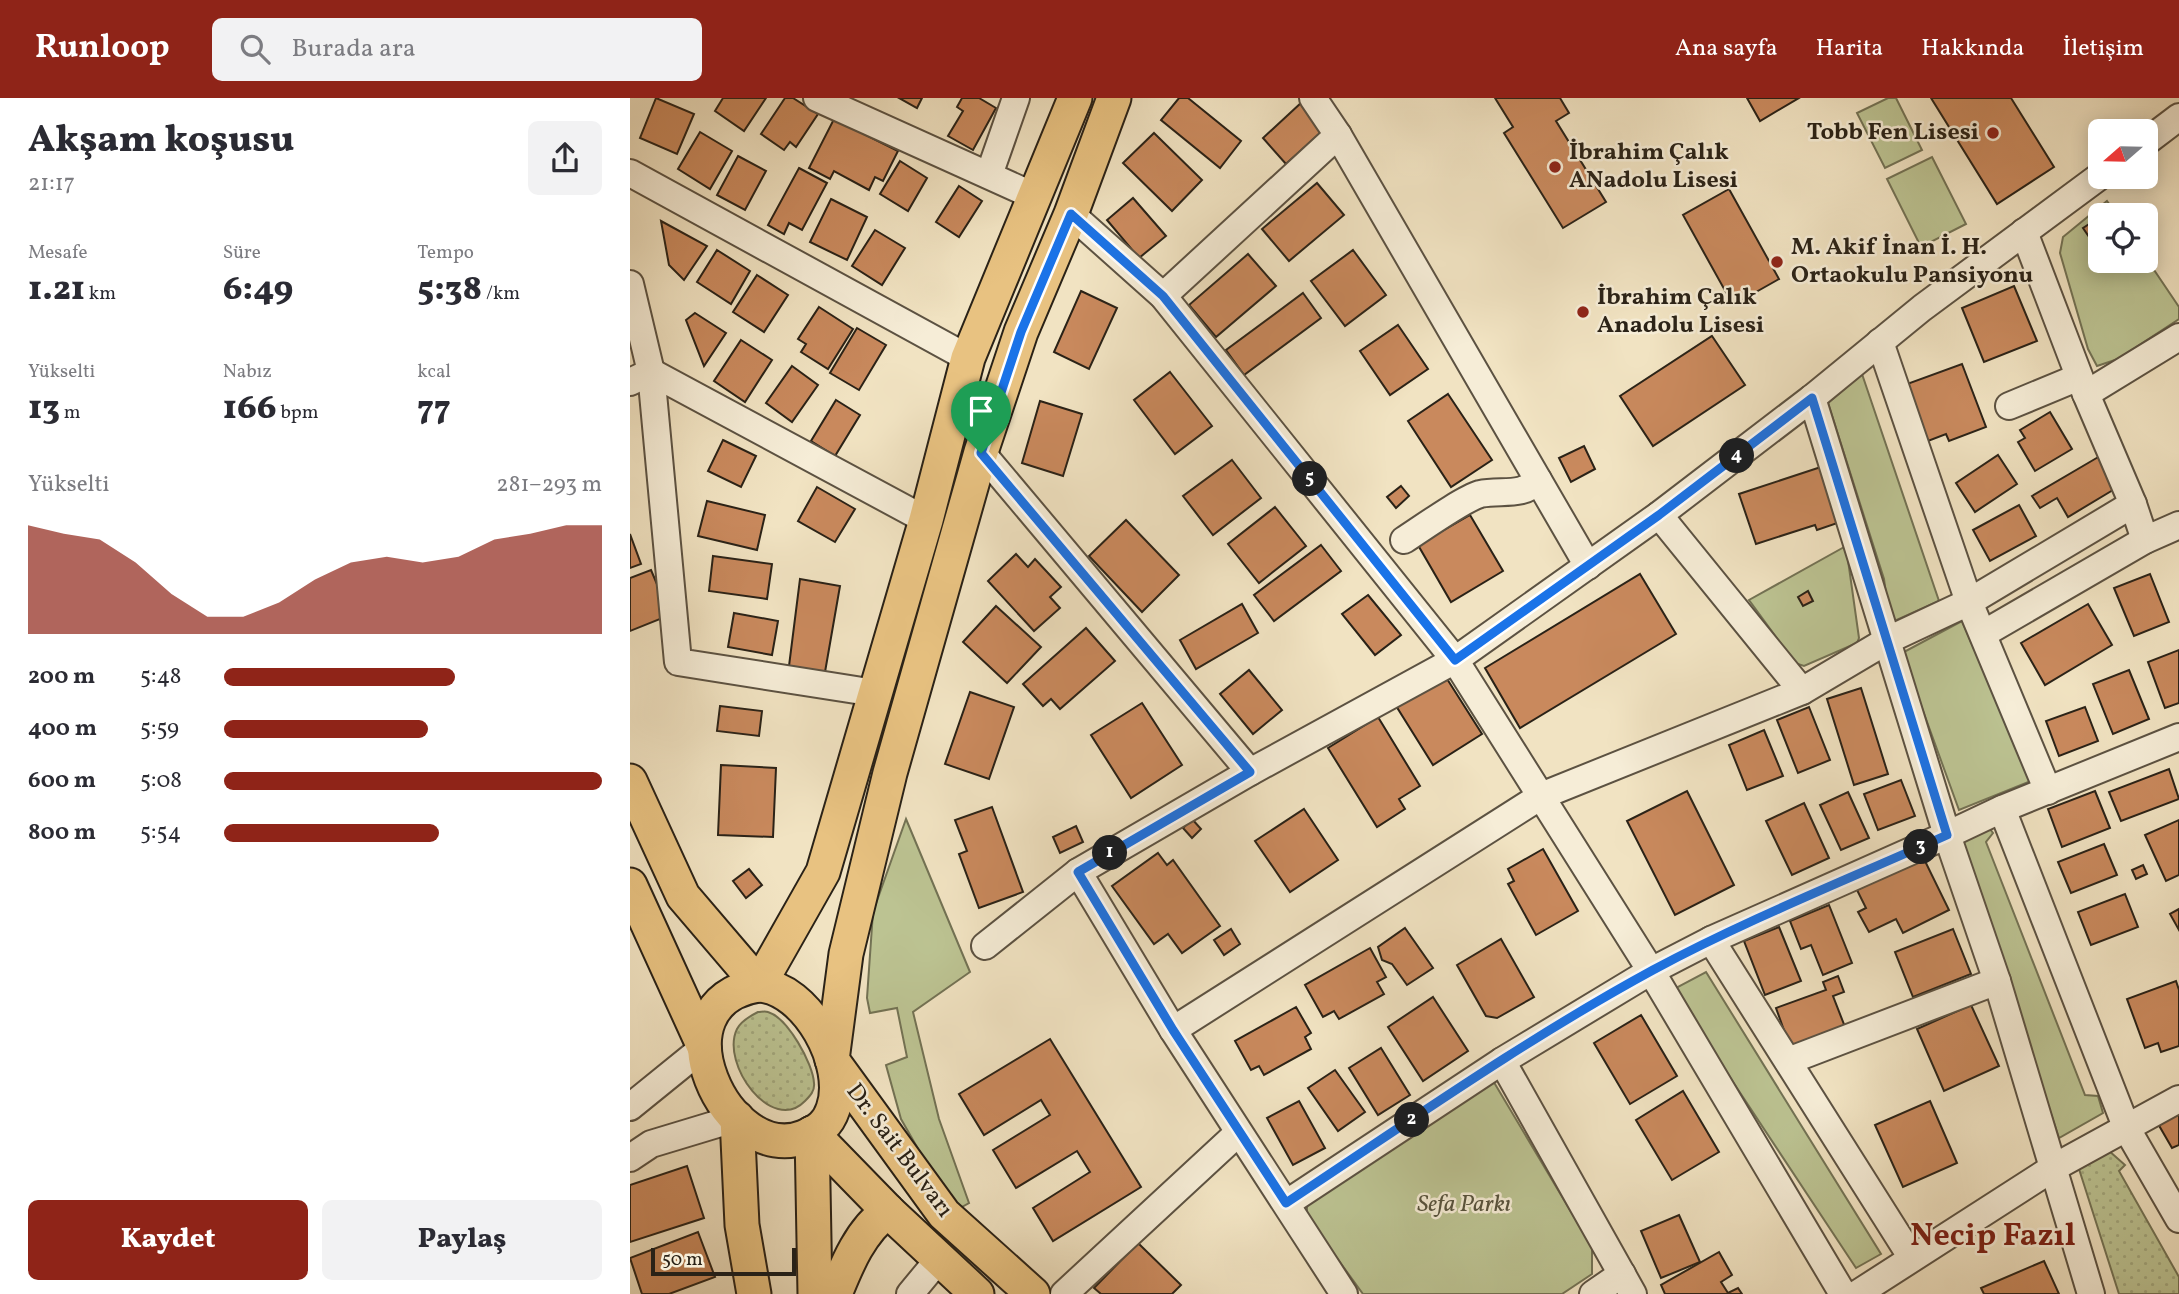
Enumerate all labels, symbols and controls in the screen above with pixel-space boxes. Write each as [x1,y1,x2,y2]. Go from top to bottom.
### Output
search box [212,18,702,81]
text: Runloop [35,26,170,72]
icon: search [236,30,274,68]
text: Burada ara [292,31,416,67]
text: Ana sayfa [1675,32,1778,66]
text: Harita [1816,32,1883,66]
text: Hakkında [1921,32,2025,66]
text: İletişim [2063,32,2144,66]
text: Akşam koşusu [28,115,294,168]
place label: Tobb Fen Lisesi [1807,116,1979,150]
north arrow [2088,119,2158,189]
map controls [2088,119,2158,273]
button: share [528,121,602,195]
marker: Tobb Fen Lisesi [1985,125,2001,141]
place label: İbrahim Çalık ANadolu Lisesi [1569,136,1738,198]
marker: İbrahim Çalık ANadolu Lisesi [1547,159,1563,175]
text: 21:17 [28,168,75,200]
button: locate [2088,203,2158,273]
place label: M. Akif İnan İ. H. Ortaokulu Pansiyonu [1791,231,2034,293]
text: Mesafe [28,240,87,266]
text: Süre [223,240,261,266]
text: Tempo [417,240,474,266]
marker: M. Akif İnan İ. H. Ortaokulu Pansiyonu [1769,254,1785,270]
text: 1.21 [28,266,85,314]
text: 6:49 [223,266,293,314]
text: 5:38 [417,266,482,314]
text: km [85,281,116,307]
text: /km [482,281,520,307]
place label: İbrahim Çalık Anadolu Lisesi [1597,281,1764,343]
marker: İbrahim Çalık Anadolu Lisesi [1575,304,1591,320]
text: Yükselti [28,359,95,385]
text: Nabız [223,359,272,385]
text: kcal [417,359,451,385]
pin [951,381,1011,453]
text: 13 [28,385,60,433]
text: 166 [223,385,277,433]
text: 77 [417,385,451,433]
icon: arrive [962,392,1000,430]
text: m [60,400,81,426]
text: bpm [277,400,319,426]
pin: 4 [1720,438,1754,474]
text: 4 [1731,442,1742,468]
pin: 5 [1292,462,1328,496]
text: 5 [1305,465,1314,491]
text: Yükselti [28,469,109,501]
text: 281–293 m [496,469,602,501]
text: 200 m [28,661,95,693]
text: 5:48 [140,661,181,693]
text: 400 m [28,713,97,745]
text: 5:59 [140,713,179,745]
text: 600 m [28,765,96,797]
text: 5:08 [140,765,182,797]
text: 800 m [28,817,96,849]
text: 5:54 [140,817,181,849]
pin: 3 [1904,830,1938,864]
text: 3 [1916,833,1925,859]
pin: 1 [1092,836,1128,870]
text: 1 [1106,839,1113,865]
street label: Dr. Sait Bulvarı [837,1077,961,1225]
pin: 2 [1394,1102,1430,1138]
text: 2 [1407,1106,1416,1132]
park label: Sefa Parkı [1417,1188,1511,1222]
button: Kaydet [28,1200,308,1280]
button: Paylaş [322,1200,602,1280]
district label: Necip Fazıl [1910,1215,2076,1259]
scale bar [651,1245,796,1277]
text: 50 m [662,1247,703,1273]

